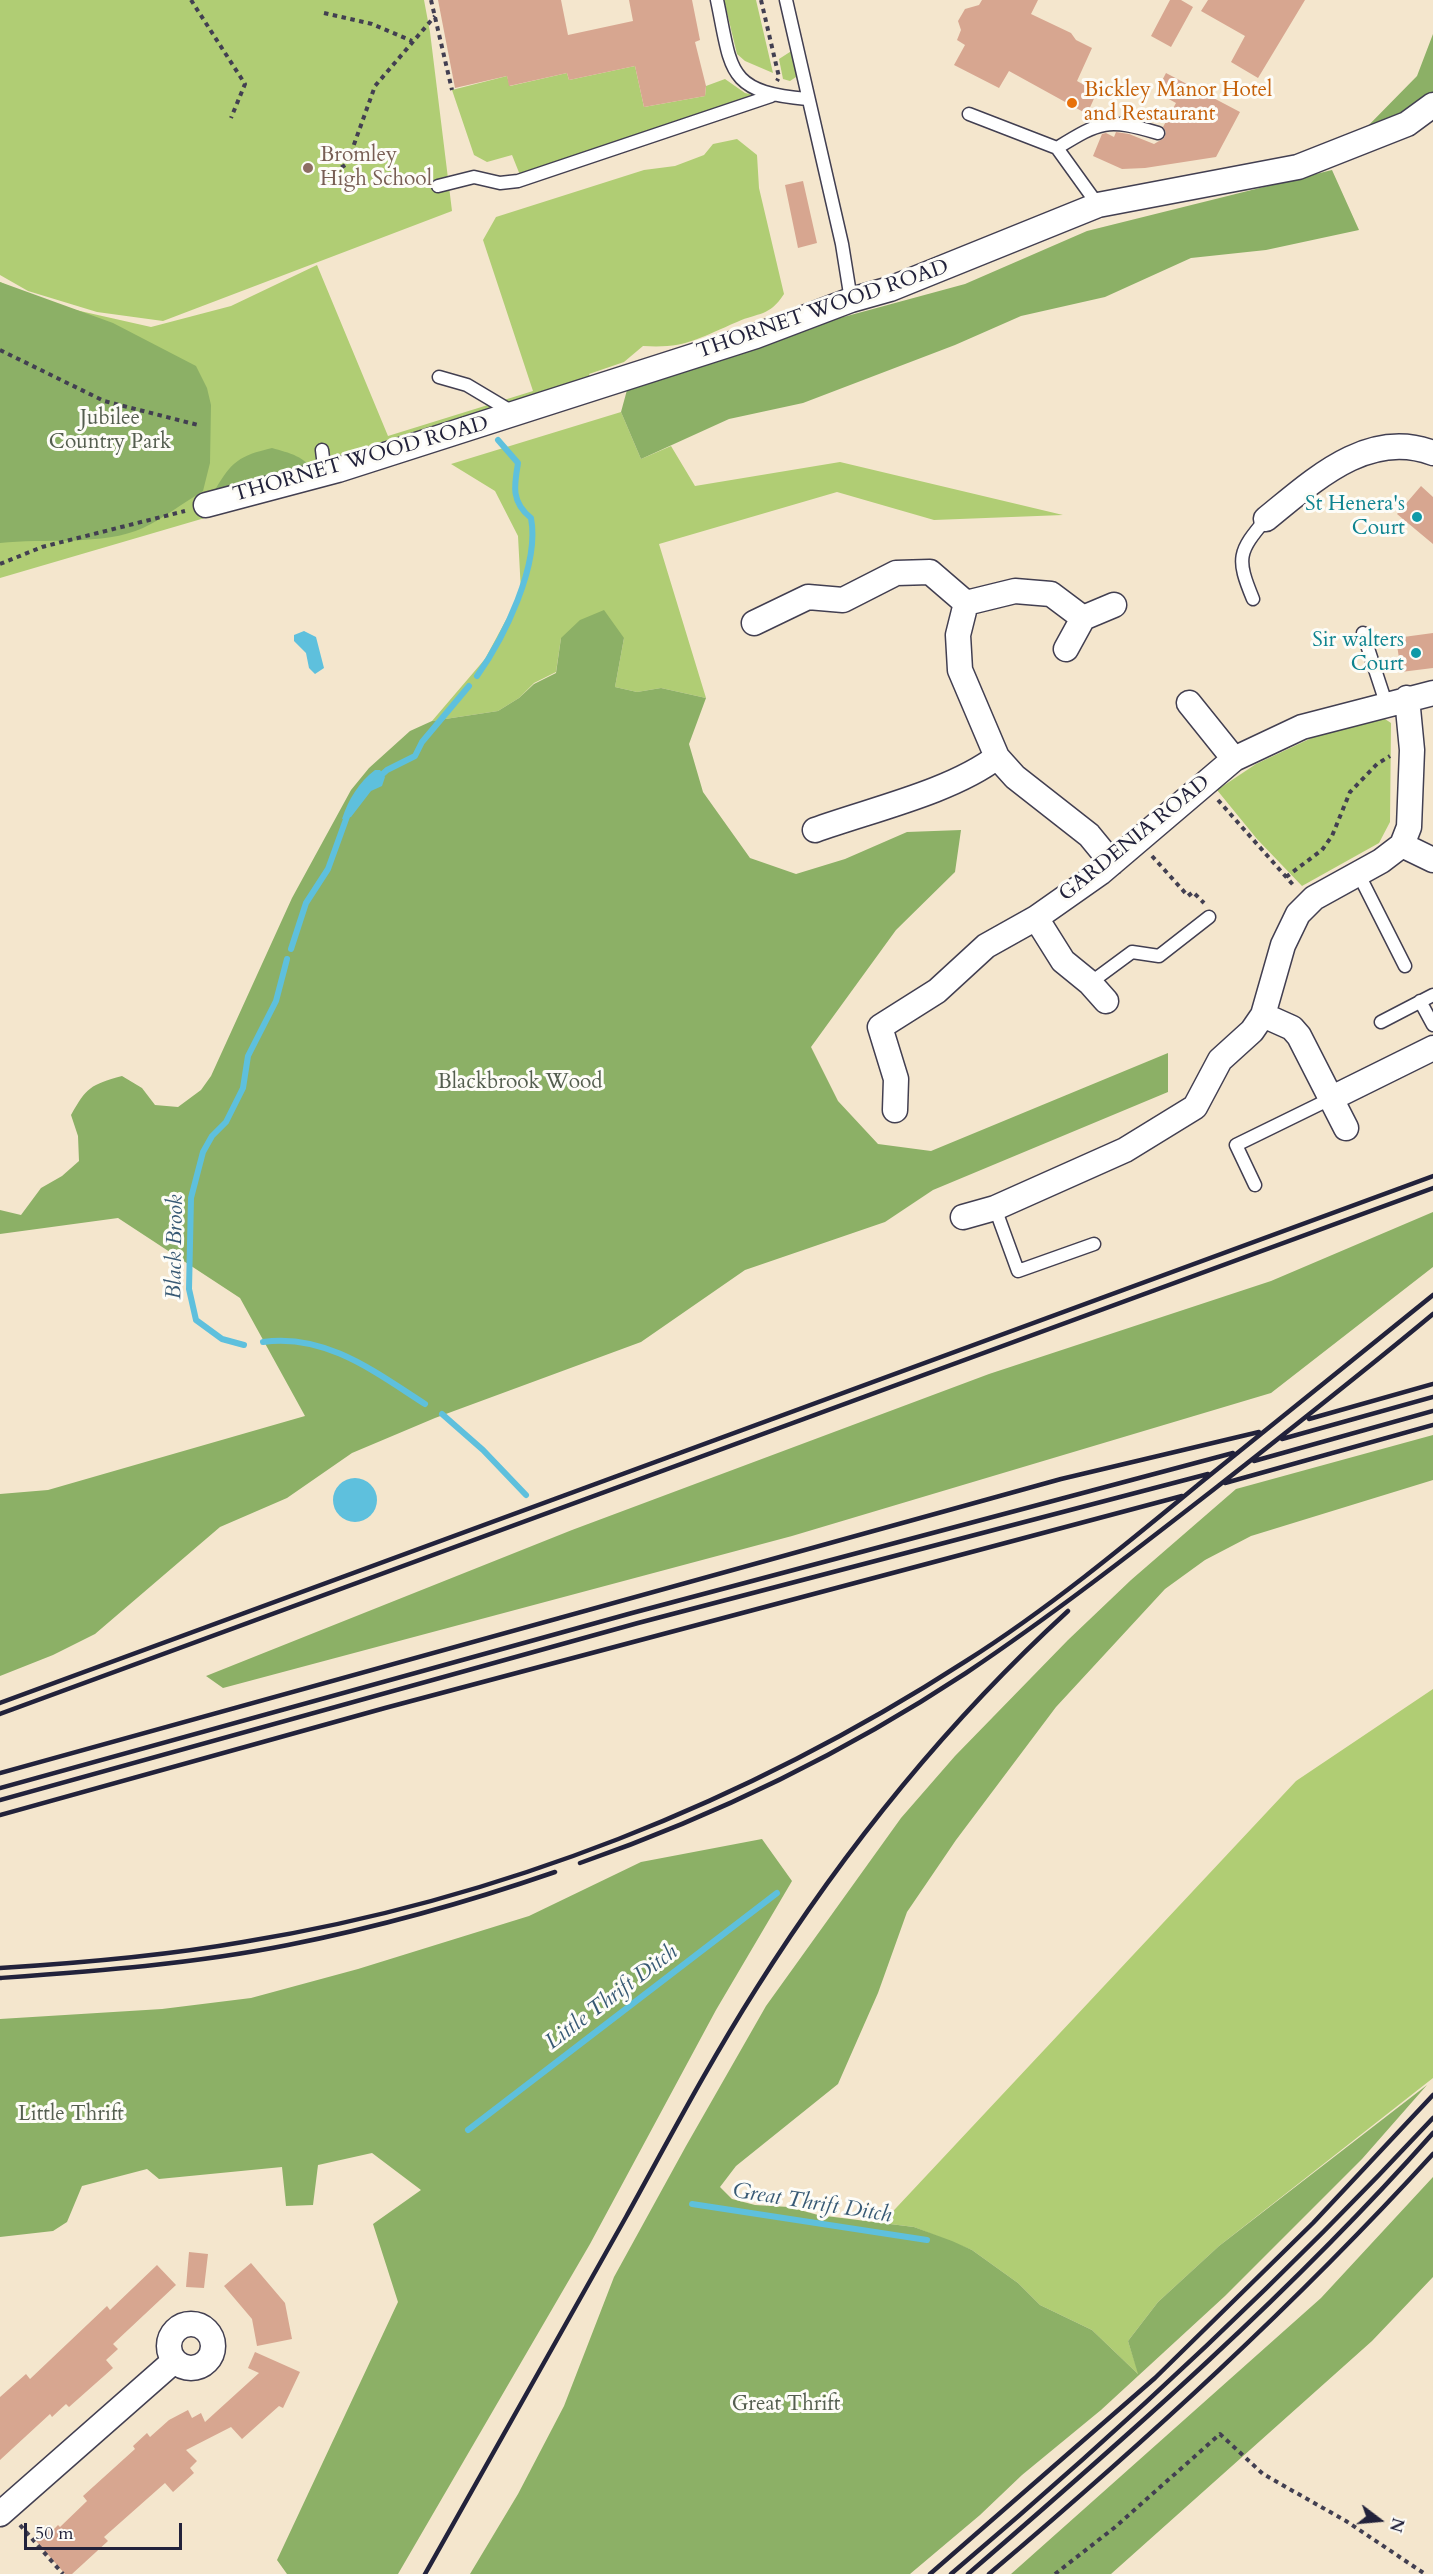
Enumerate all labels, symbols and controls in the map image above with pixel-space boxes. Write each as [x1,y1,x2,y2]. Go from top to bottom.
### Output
place label: Bickley Manor Hotel and Restaurant [1084,78,1272,128]
marker: Bickley Manor Hotel and Restaurant [1065,96,1079,110]
place label: Bromley High School [320,143,432,193]
marker: Bromley High School [301,161,315,175]
street label: THORNET WOOD ROAD [694,255,952,365]
park label: Jubilee Country Park [49,406,171,456]
street label: THORNET WOOD ROAD [230,411,492,509]
place label: St Henera's Court [1305,492,1405,542]
marker: St Henera's Court [1410,510,1424,524]
place label: Sir walters Court [1312,628,1404,678]
marker: Sir walters Court [1409,646,1423,660]
street label: GARDENIA ROAD [1055,771,1215,907]
park label: Blackbrook Wood [437,1070,603,1096]
water label: Black Brook [162,1194,190,1300]
water label: Little Thrift Ditch [541,1940,683,2056]
park label: Little Thrift [18,2102,124,2128]
water label: Great Thrift Ditch [731,2178,893,2230]
park label: Great Thrift [732,2392,840,2418]
north arrow [1349,2490,1409,2550]
scale bar [27,2511,184,2549]
text: N [1384,2515,1409,2535]
text: 50 m [35,2521,74,2546]

